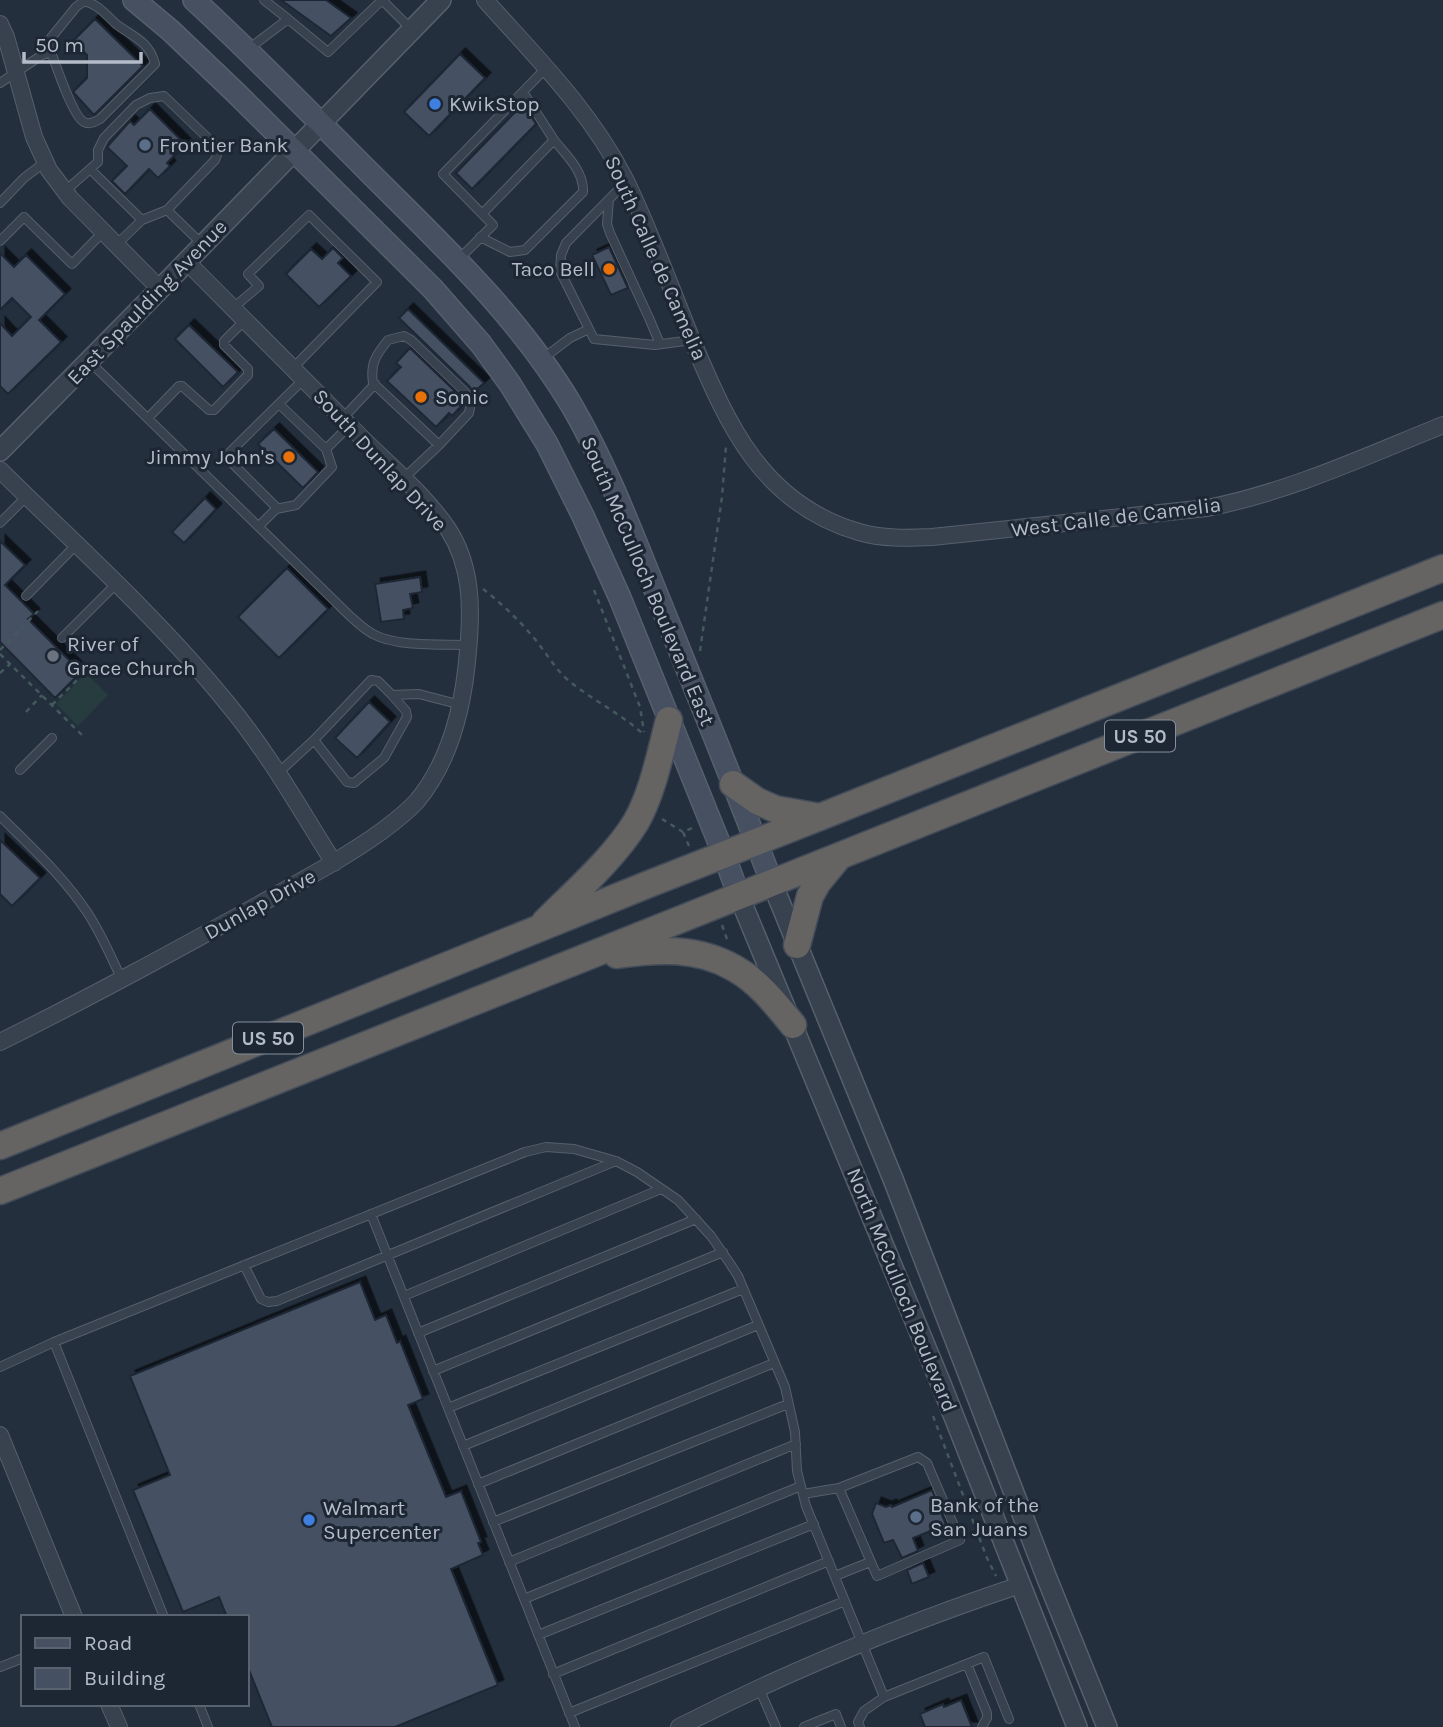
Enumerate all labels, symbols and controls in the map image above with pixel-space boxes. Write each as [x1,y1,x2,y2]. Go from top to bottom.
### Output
scale bar [24,21,142,65]
text: 50 m [35,33,84,57]
place label: KwikStop [449,92,539,116]
marker: KwikStop [427,96,443,112]
place label: Frontier Bank [159,133,289,157]
marker: Frontier Bank [137,137,153,153]
street label: South Calle de Camelia [600,152,712,364]
street label: East Spaulding Avenue [62,215,232,389]
place label: Taco Bell [512,257,595,281]
marker: Taco Bell [601,261,617,277]
street label: South Dunlap Drive [308,384,452,536]
place label: Sonic [435,385,489,409]
marker: Sonic [413,389,429,405]
street label: South McCulloch Boulevard East [576,433,720,729]
place label: Jimmy John's [147,445,275,469]
marker: Jimmy John's [281,449,297,465]
street label: West Calle de Camelia [1010,492,1222,542]
place label: River of Grace Church [67,632,196,680]
marker: River of Grace Church [45,648,61,664]
road number: US 50 [1105,720,1175,751]
street label: Dunlap Drive [200,864,320,944]
road number: US 50 [233,1022,303,1054]
street label: North McCulloch Boulevard [842,1165,962,1415]
place label: Bank of the San Juans [930,1493,1039,1541]
place label: Walmart Supercenter [323,1496,440,1544]
marker: Bank of the San Juans [908,1509,924,1525]
marker: Walmart Supercenter [301,1512,317,1528]
legend [21,1615,248,1706]
text: Road [84,1631,132,1655]
text: Building [84,1666,165,1690]

